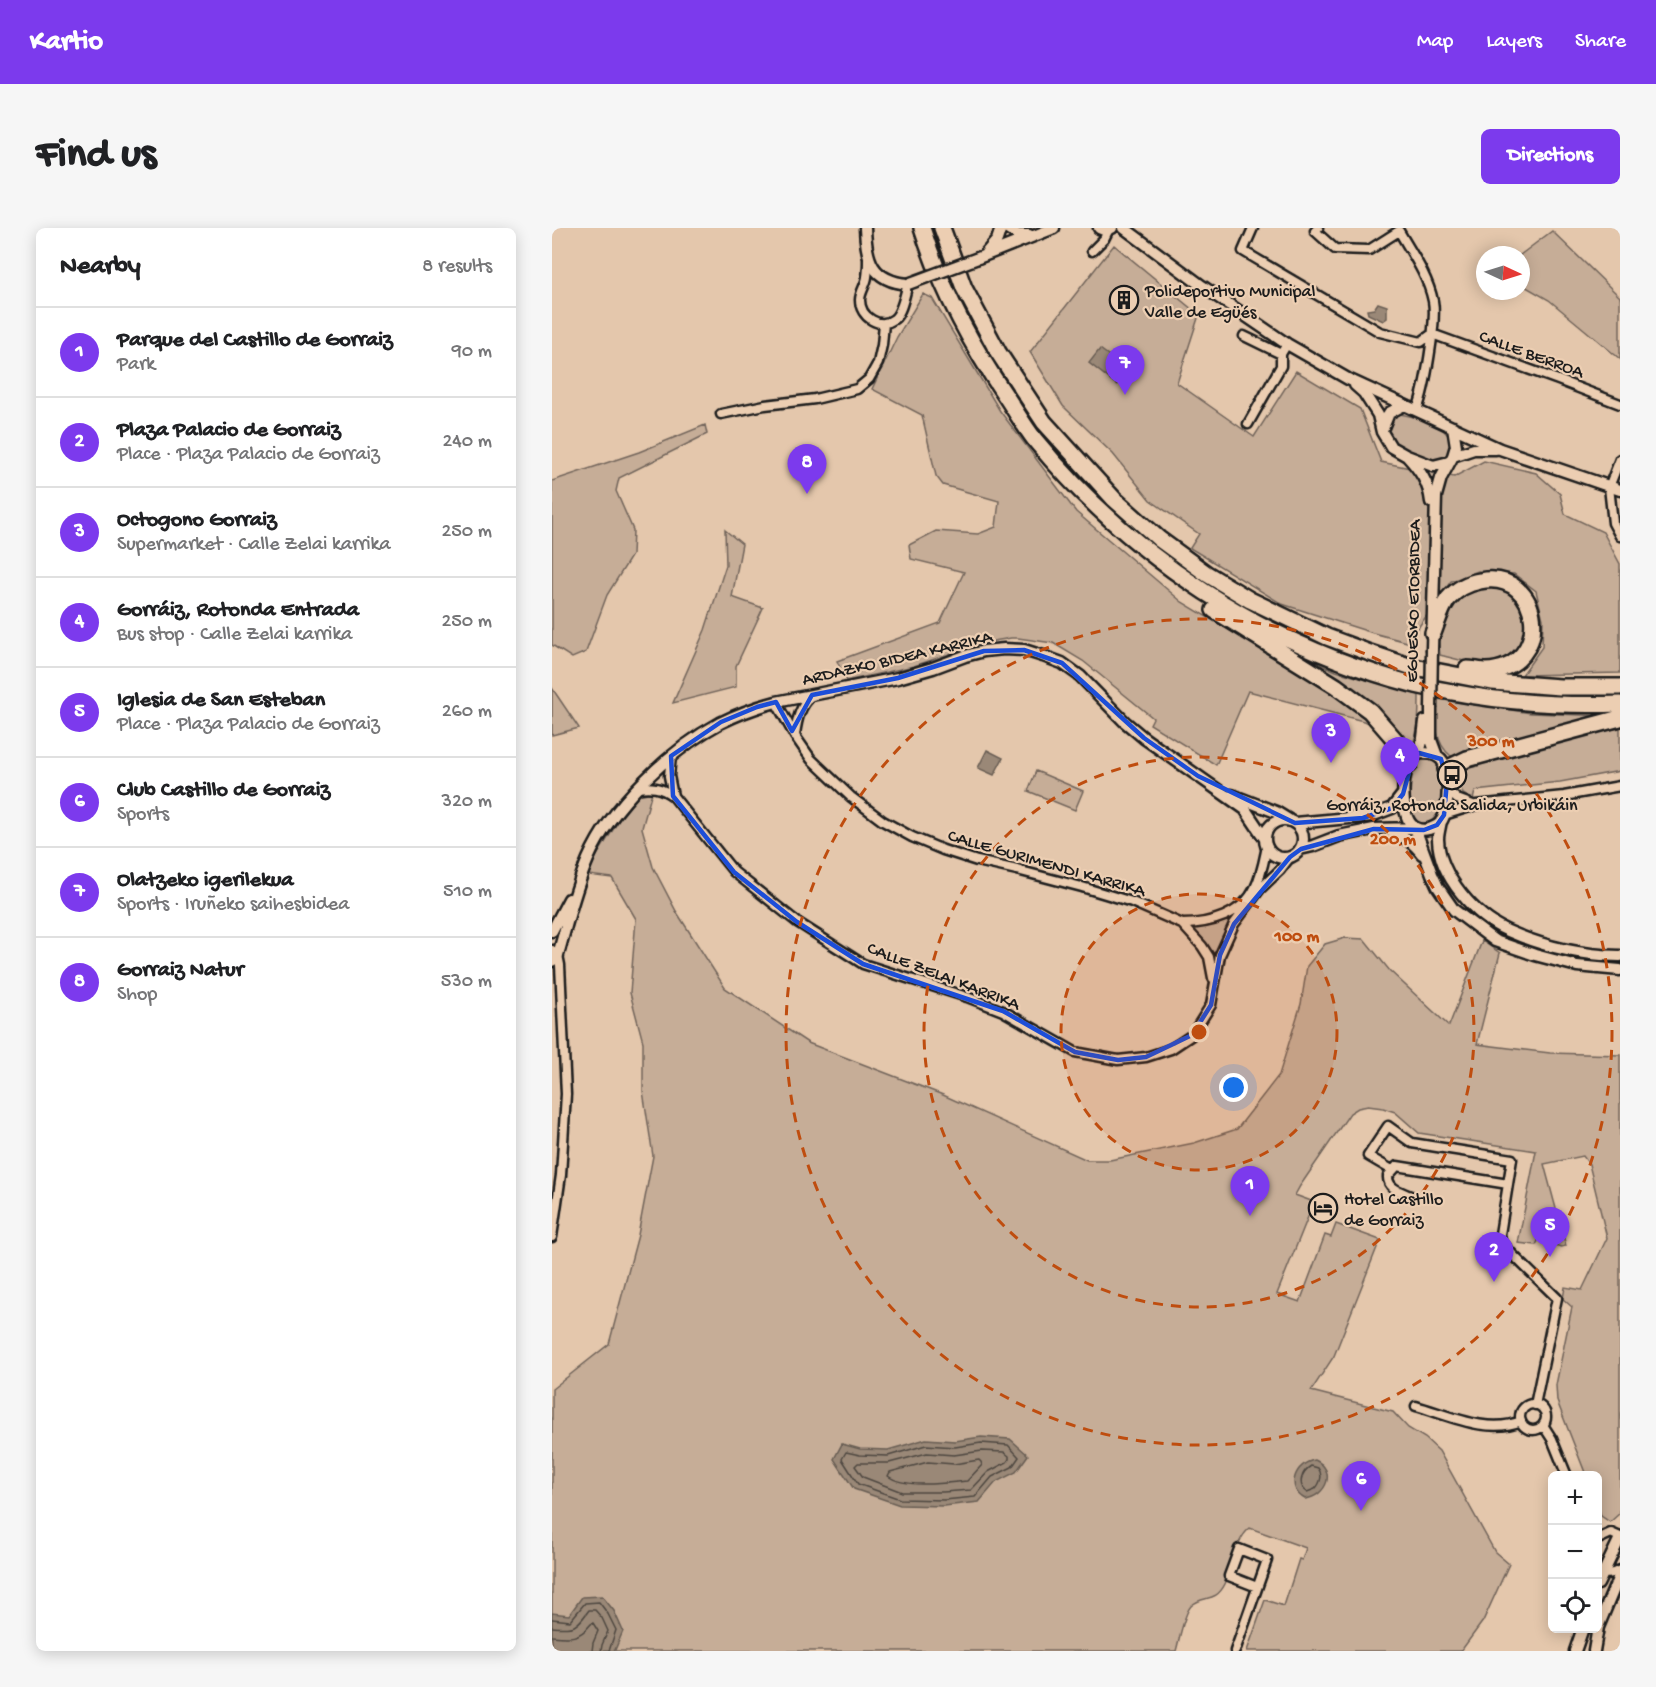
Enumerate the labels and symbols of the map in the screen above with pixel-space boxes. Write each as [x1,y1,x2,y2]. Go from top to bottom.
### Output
north arrow [1476,246,1530,300]
place label: Polideportivo Municipal Valle de Egüés [1144,282,1316,324]
building icon: Polideportivo Municipal Valle de Egüés [1108,284,1140,316]
street label: CALLE BERROA [1476,327,1588,384]
pin: 7 [1106,346,1144,395]
pin: 8 [788,444,826,494]
street label: EGUESKO ETORBIDEA [1403,518,1426,683]
street label: ARDAZKO BIDEA KARRIKA [800,627,996,692]
pin: 3 [1312,714,1350,763]
text: 300 m [1467,732,1515,753]
pin: 4 [1380,738,1420,787]
bus stop icon: Gorráiz, Rotonda Salida, Urbikáin [1436,759,1468,791]
place label: Gorráiz, Rotonda Salida, Urbikáin [1326,796,1578,817]
street label: CALLE GURIMENDI KARRIKA [945,826,1149,903]
text: 200 m [1370,830,1416,851]
text: 100 m [1274,927,1320,948]
street label: CALLE ZELAI KARRIKA [864,939,1024,1017]
centre of rings [1189,1022,1209,1042]
your location [1219,1073,1248,1102]
pin: 1 [1230,1166,1270,1216]
place label: Hotel Castillo de Gorraiz [1344,1190,1443,1232]
hotel icon: Hotel Castillo de Gorraiz [1307,1192,1339,1224]
pin: 5 [1530,1208,1570,1257]
pin: 2 [1474,1232,1514,1282]
pin: 6 [1342,1462,1380,1511]

